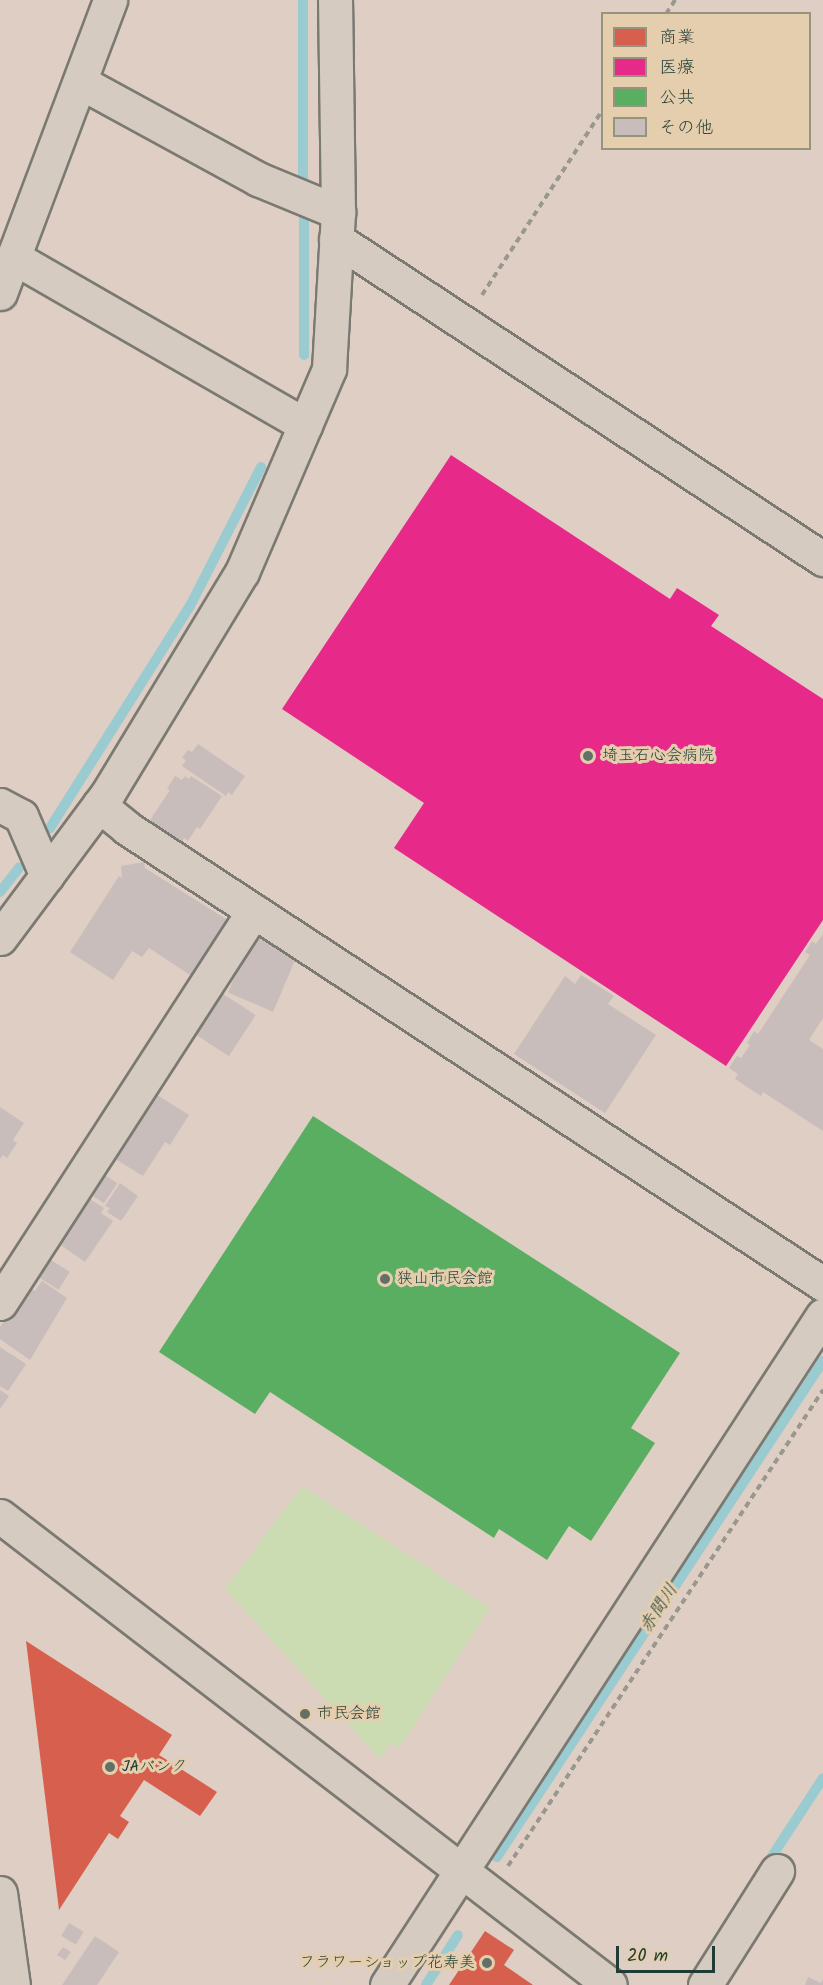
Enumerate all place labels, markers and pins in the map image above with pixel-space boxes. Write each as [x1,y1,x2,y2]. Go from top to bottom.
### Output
place label: 埼玉石心会病院 [602,746,714,766]
marker: 埼玉石心会病院 [579,747,597,765]
place label: 狭山市民会館 [397,1269,493,1289]
marker: 狭山市民会館 [378,1272,392,1286]
place label: 市民会館 [317,1704,381,1724]
marker: 市民会館 [298,1707,312,1721]
place label: JAバンク [122,1757,187,1777]
marker: JAバンク [103,1760,117,1774]
place label: フラワーショップ花寿美 [299,1953,475,1973]
marker: フラワーショップ花寿美 [480,1956,494,1970]

